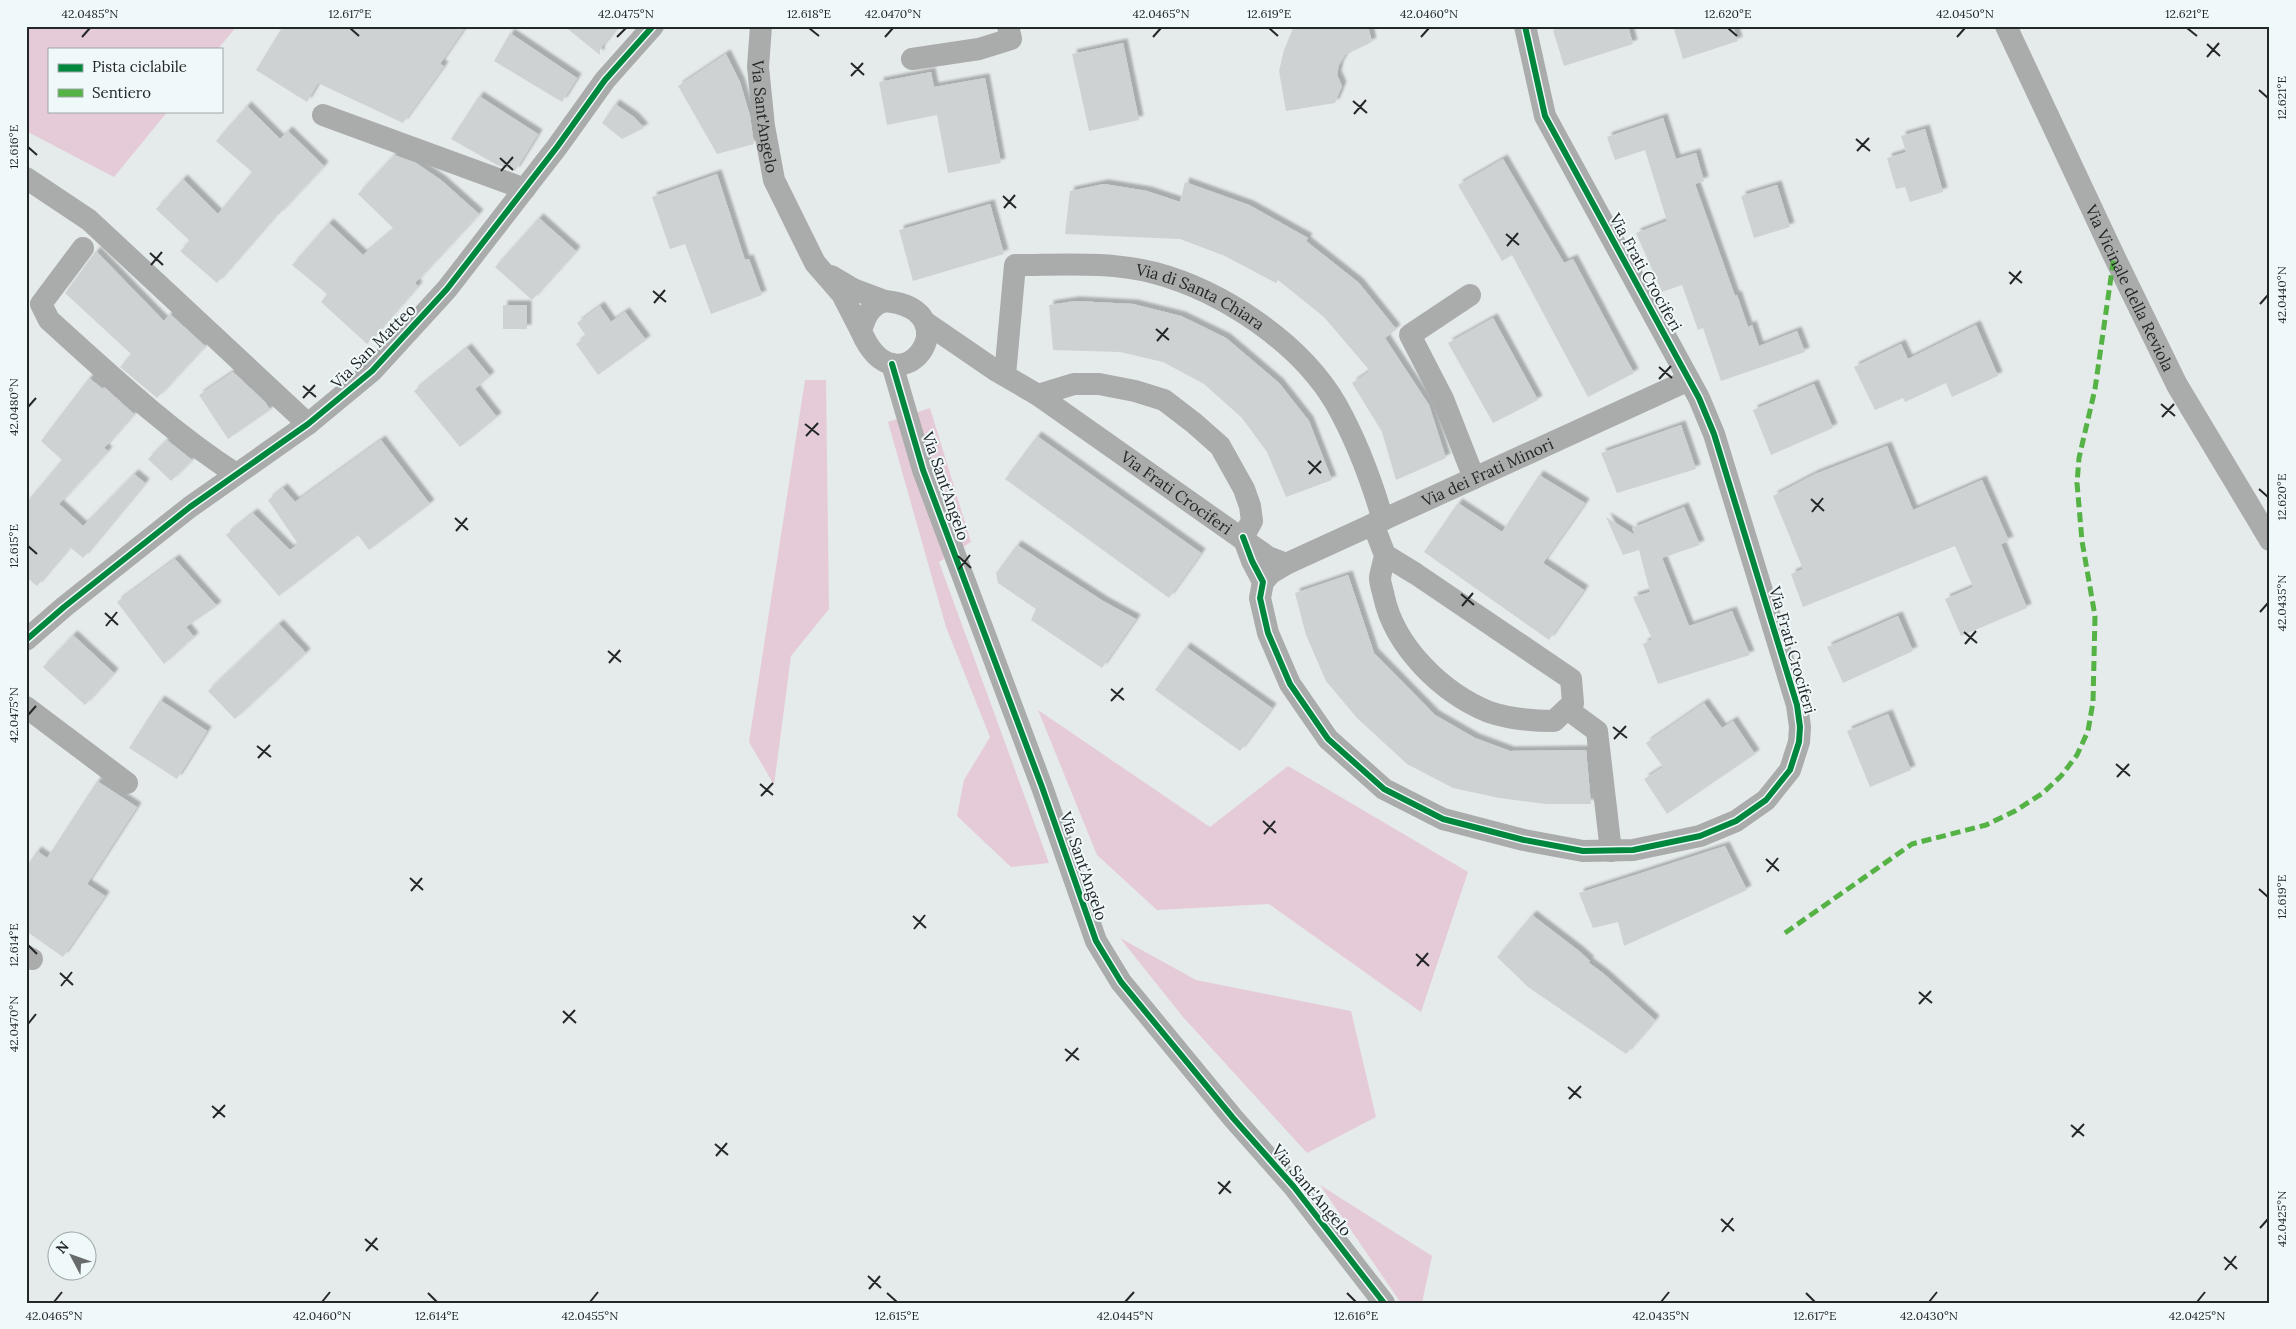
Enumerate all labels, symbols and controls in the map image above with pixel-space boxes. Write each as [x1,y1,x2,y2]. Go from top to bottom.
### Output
text: 42.0485°N [62,6,118,21]
text: 12.617°E [329,6,371,21]
text: 42.0475°N [598,6,654,21]
text: 12.618°E [787,6,831,21]
text: 42.0470°N [865,6,921,21]
text: 42.0465°N [1132,6,1190,21]
text: 12.619°E [1247,6,1291,21]
text: 42.0460°N [1400,6,1458,21]
text: 12.620°E [1705,6,1751,21]
text: 42.0450°N [1936,6,1994,21]
text: 12.621°E [2165,6,2209,21]
legend [48,48,222,112]
text: Pista ciclabile [92,57,187,76]
street label: Via Sant'Angelo [748,58,782,175]
text: 12.621°E [2274,76,2289,120]
text: Sentiero [92,83,151,102]
text: 12.616°E [6,125,21,169]
street label: Via Vicinale della Reviola [2081,201,2179,375]
street label: Via Frati Crociferi [1605,209,1687,334]
street label: Via di Santa Chiara [1134,259,1269,334]
text: 42.0440°N [2274,266,2289,324]
street label: Via San Matteo [326,299,420,393]
text: 42.0480°N [6,378,21,436]
street label: Via Sant'Angelo [918,428,974,543]
street label: Via dei Frati Minori [1418,433,1556,511]
street label: Via Frati Crociferi [1116,446,1236,539]
text: 12.620°E [2274,474,2289,520]
text: 12.615°E [6,524,21,568]
text: 42.0435°N [2274,575,2289,631]
street label: Via Frati Crociferi [1765,583,1821,716]
text: 42.0475°N [6,687,21,743]
street label: Via Sant'Angelo [1056,808,1112,923]
text: 12.619°E [2274,875,2289,919]
text: 12.614°E [6,923,21,967]
text: 42.0470°N [6,996,21,1052]
street label: Via Sant'Angelo [1267,1139,1356,1240]
text: 42.0425°N [2274,1191,2289,1247]
north arrow [48,1232,98,1282]
text: N [52,1237,73,1257]
text: 42.0465°N [25,1308,83,1323]
text: 42.0460°N [293,1308,351,1323]
text: 12.614°E [415,1308,459,1323]
text: 42.0455°N [562,1308,618,1323]
text: 12.615°E [875,1308,919,1323]
text: 42.0445°N [1097,1308,1153,1323]
text: 12.616°E [1334,1308,1378,1323]
text: 42.0435°N [1633,1308,1689,1323]
text: 12.617°E [1794,1308,1836,1323]
text: 42.0430°N [1900,1308,1958,1323]
text: 42.0425°N [2169,1308,2225,1323]

